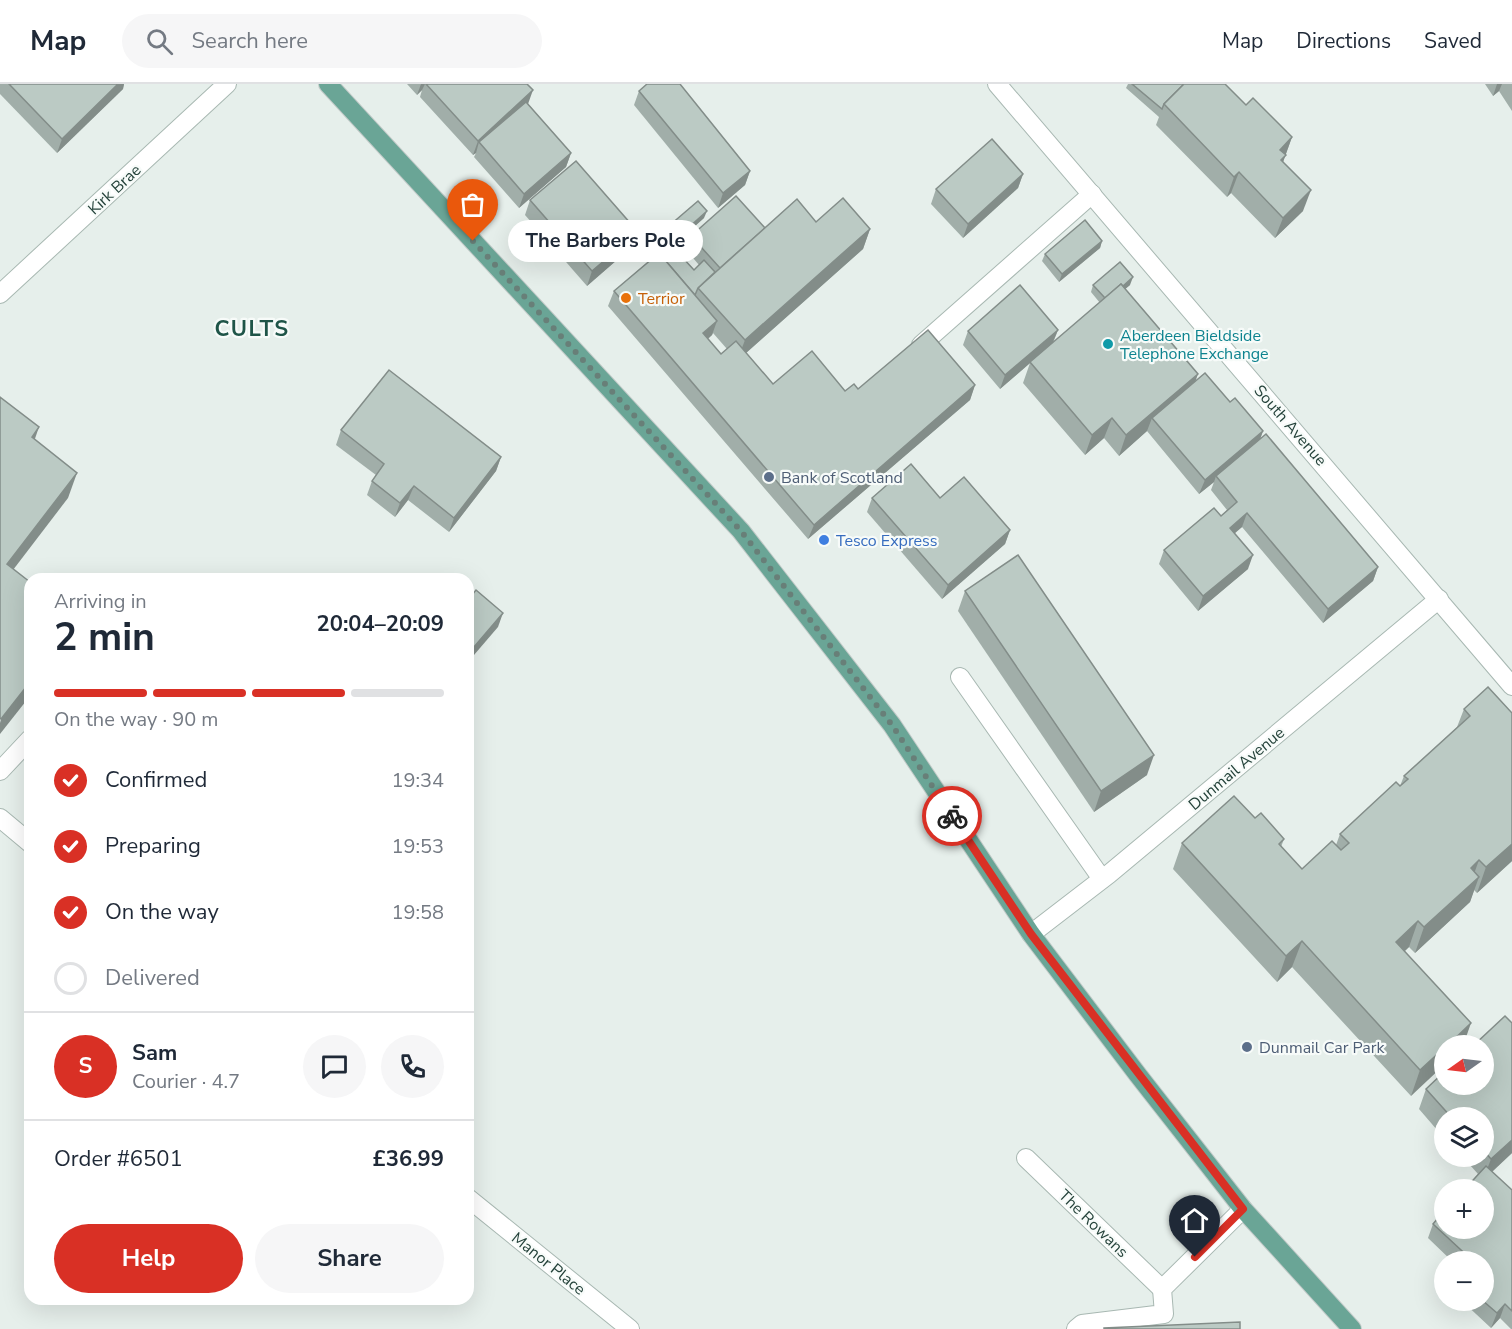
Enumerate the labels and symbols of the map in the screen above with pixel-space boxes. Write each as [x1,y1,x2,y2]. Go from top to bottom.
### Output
street label: Kirk Brae [83,160,146,220]
pin [447,179,498,241]
callout: The Barbers Pole [509,220,704,262]
place label: Terrior [638,288,685,310]
marker: Terrior [619,291,633,305]
district label: CULTS [214,314,290,344]
place label: Aberdeen Bieldside Telephone Exchange [1120,325,1269,365]
marker: Aberdeen Bieldside Telephone Exchange [1101,337,1115,351]
street label: South Avenue [1249,380,1332,471]
place label: Bank of Scotland [781,467,903,489]
marker: Bank of Scotland [762,470,776,484]
place label: Tesco Express [836,530,937,552]
marker: Tesco Express [817,533,831,547]
street label: Dunmail Avenue [1184,722,1289,815]
courier [922,786,982,846]
north arrow [1434,1035,1494,1095]
place label: Dunmail Car Park [1259,1037,1385,1059]
marker: Dunmail Car Park [1240,1040,1254,1054]
street label: The Rowans [1054,1185,1133,1263]
pin [1169,1195,1220,1257]
street label: Manor Place [507,1227,590,1300]

